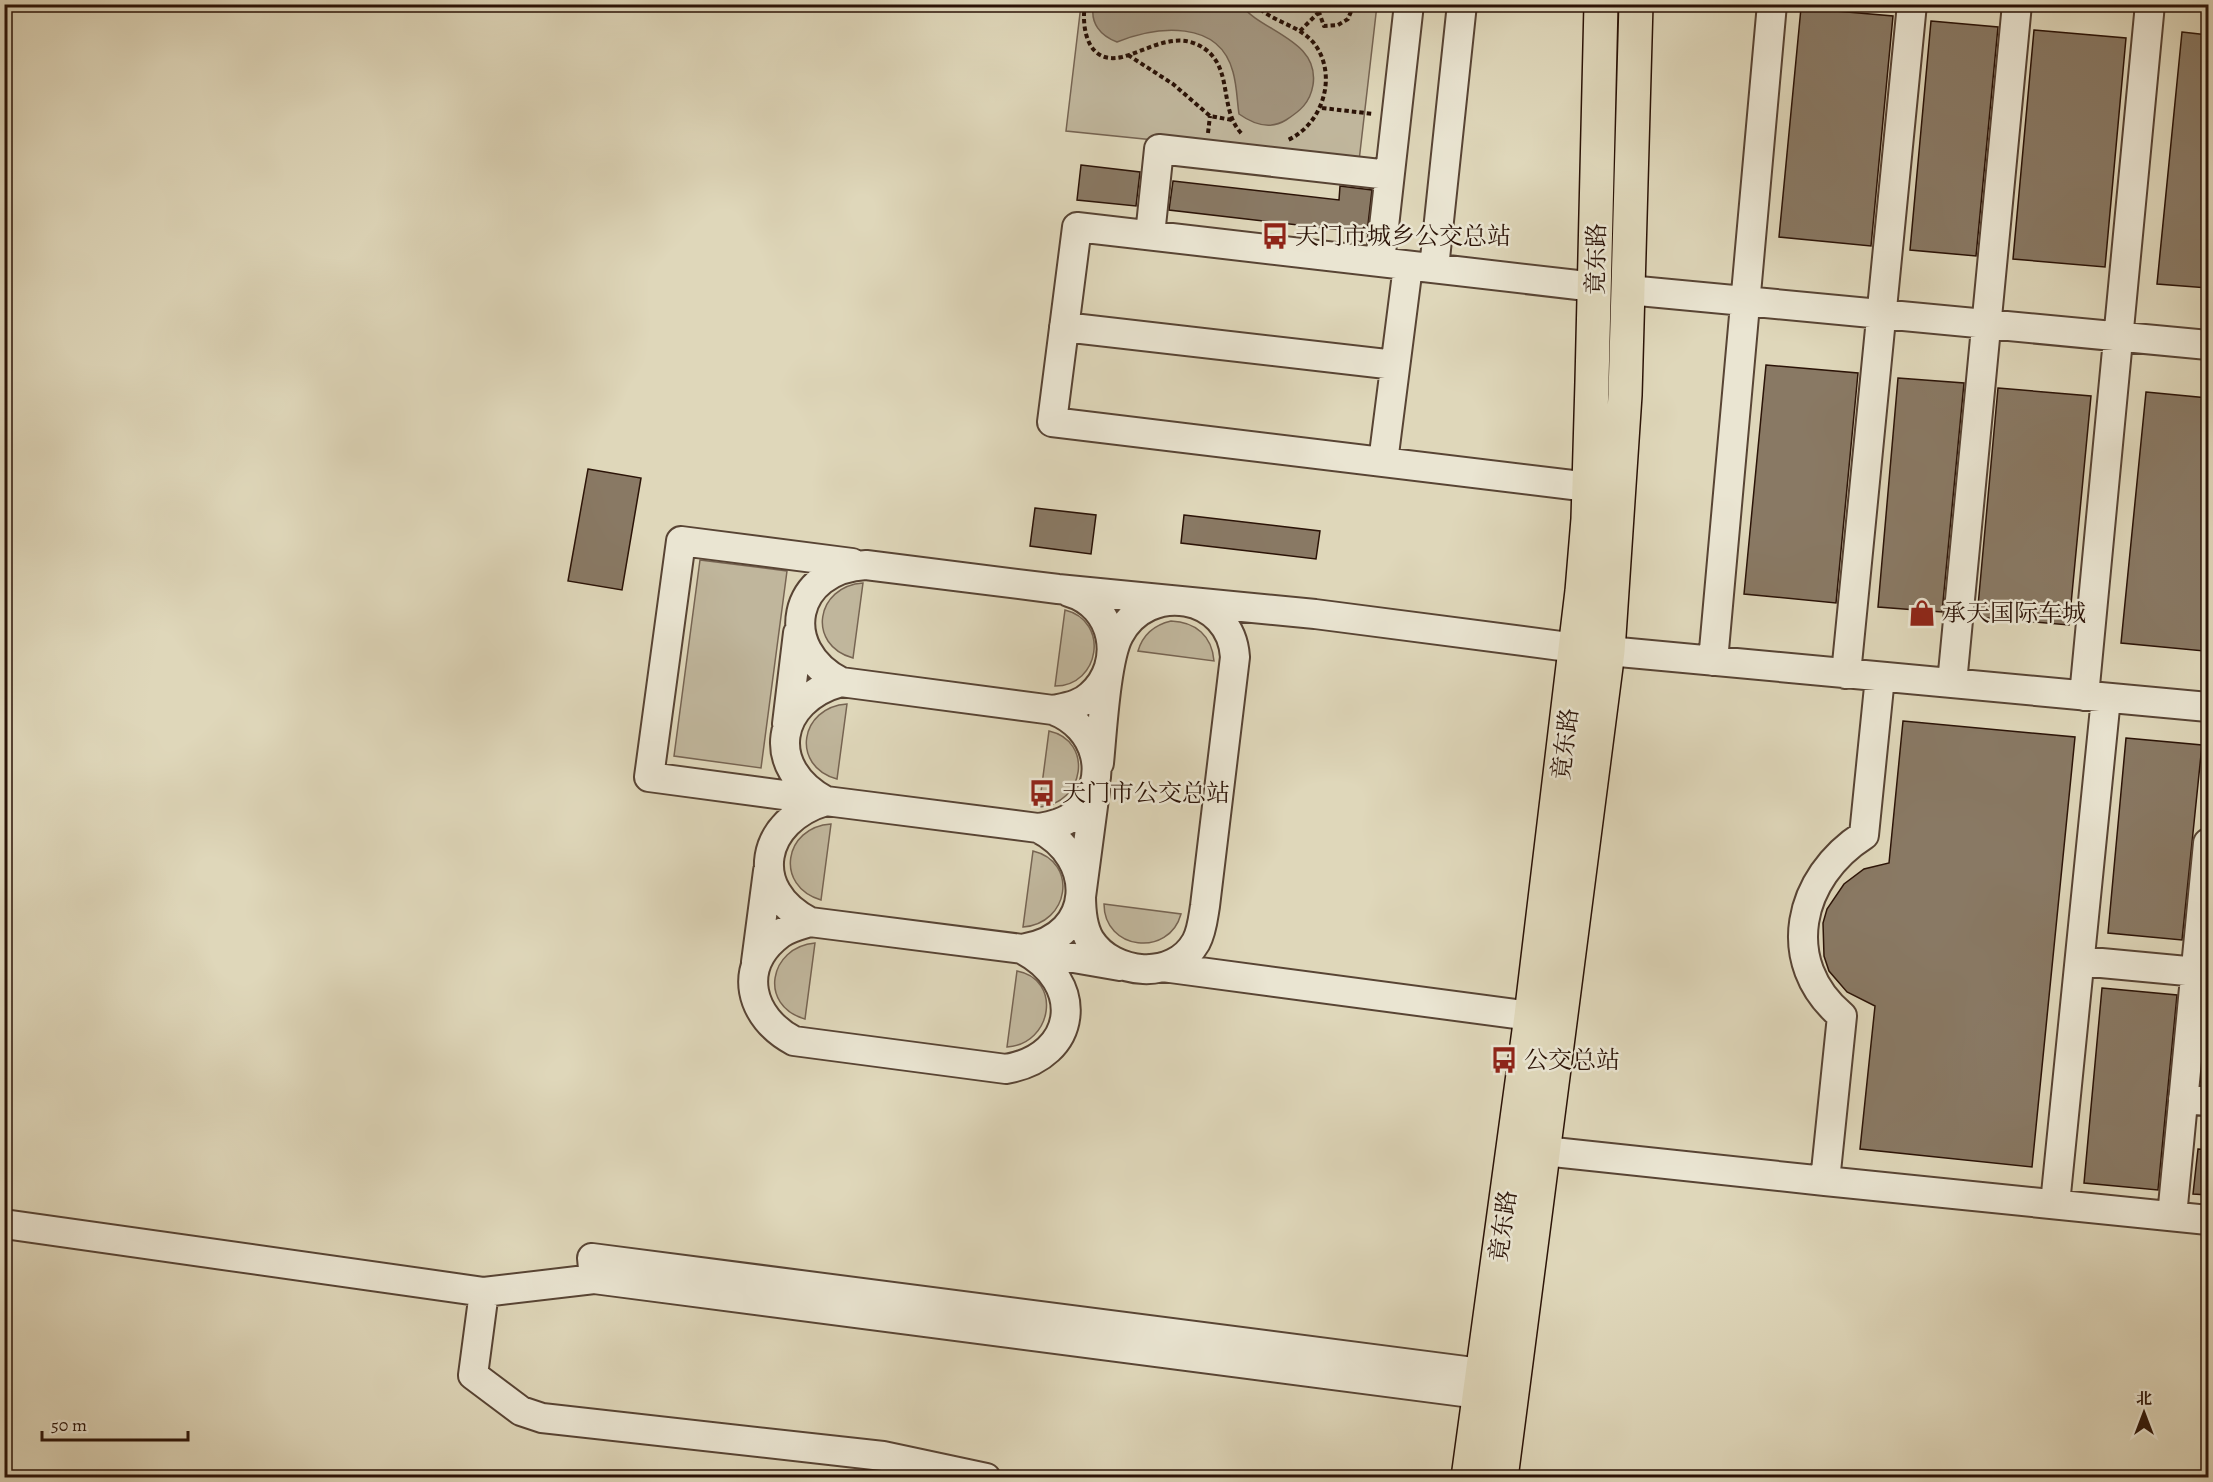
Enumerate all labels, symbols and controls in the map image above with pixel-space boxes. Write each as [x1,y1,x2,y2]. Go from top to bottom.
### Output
place label: 天门市城乡公交总站 [1295,220,1511,252]
bus stop icon: 天门市城乡公交总站 [1260,221,1290,251]
street label: 竟东路 [1579,223,1613,295]
place label: 承天国际车城 [1942,597,2086,629]
shop icon: 承天国际车城 [1907,598,1937,628]
street label: 竟东路 [1545,706,1585,782]
place label: 天门市公交总站 [1062,777,1230,809]
bus stop icon: 天门市公交总站 [1027,778,1057,808]
place label: 公交总站 [1524,1044,1620,1076]
bus stop icon: 公交总站 [1489,1045,1519,1075]
street label: 竟东路 [1482,1188,1524,1264]
north arrow [2114,1383,2174,1443]
text: 北 [2136,1388,2152,1410]
scale bar [42,1404,188,1442]
text: 50 m [51,1413,87,1437]

